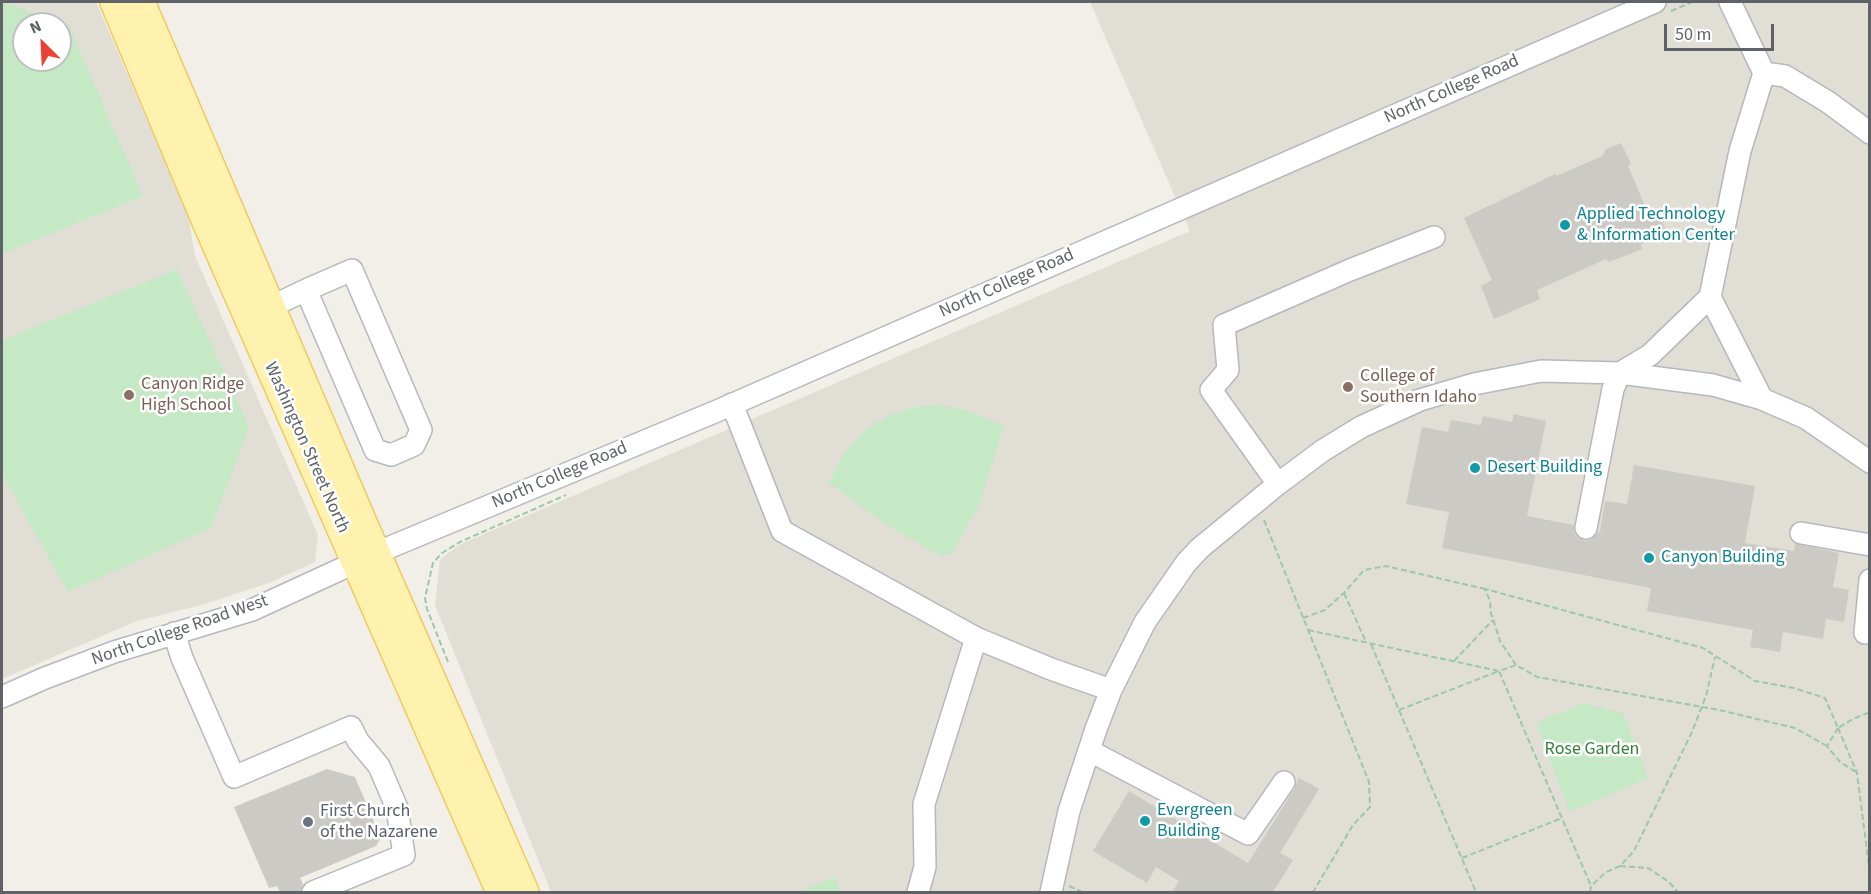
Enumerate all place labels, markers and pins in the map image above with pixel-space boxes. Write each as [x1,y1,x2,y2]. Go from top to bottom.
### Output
place label: Applied Technology & Information Center [1577,204,1735,246]
marker: Applied Technology & Information Center [1558,218,1572,232]
place label: College of Southern Idaho [1360,366,1477,409]
place label: Canyon Ridge High School [141,374,244,416]
marker: College of Southern Idaho [1341,380,1355,394]
marker: Canyon Ridge High School [122,388,136,402]
place label: Desert Building [1487,457,1602,479]
marker: Desert Building [1468,461,1482,475]
place label: Canyon Building [1661,547,1784,569]
marker: Canyon Building [1642,551,1656,565]
place label: Evergreen Building [1157,800,1232,842]
place label: First Church of the Nazarene [320,801,438,844]
marker: Evergreen Building [1138,814,1152,828]
marker: First Church of the Nazarene [301,815,315,829]

